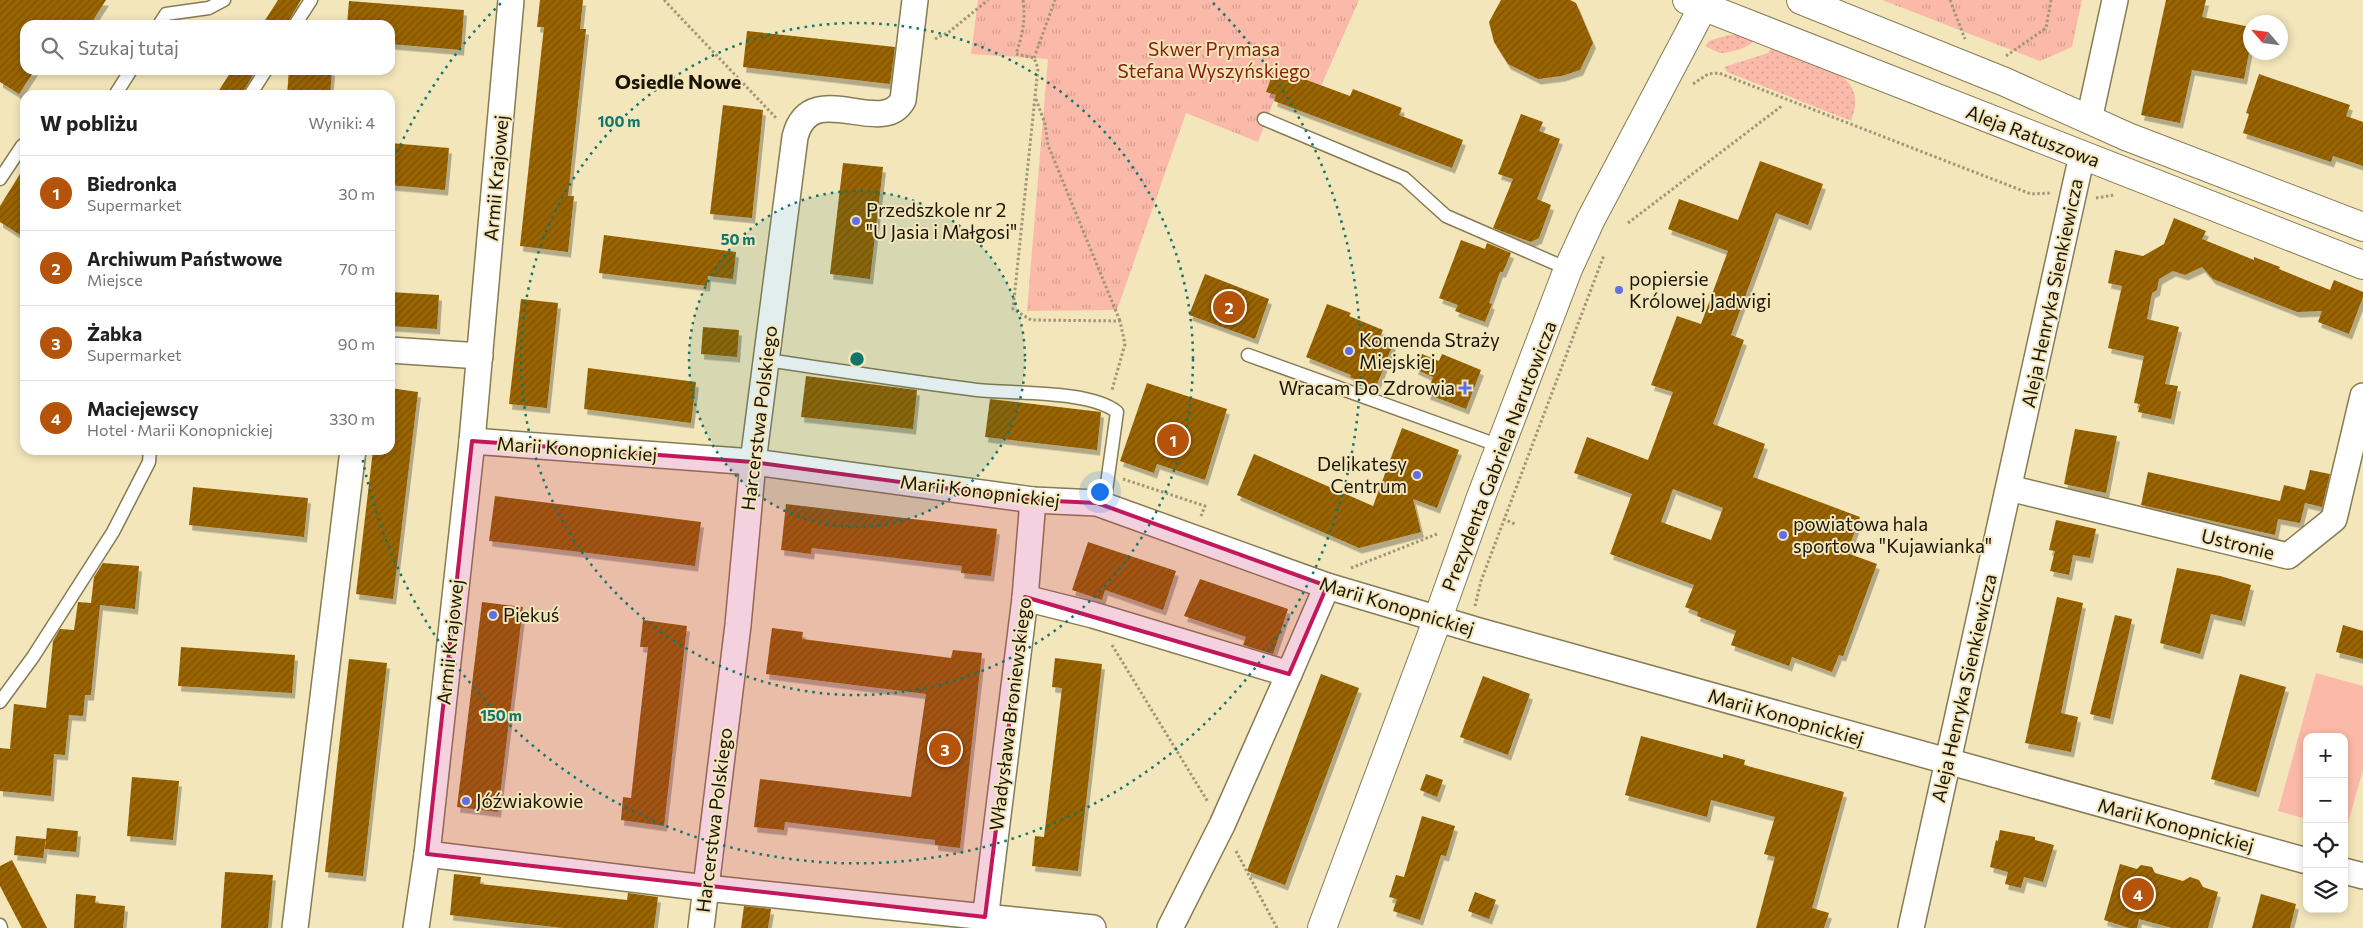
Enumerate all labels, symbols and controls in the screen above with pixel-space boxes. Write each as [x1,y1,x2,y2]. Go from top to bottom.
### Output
north arrow [2243,15,2288,60]
search box [20,20,395,75]
icon: search [38,34,66,62]
text: Szukaj tutaj [78,36,179,59]
park label: Skwer Prymasa Stefana Wyszyńskiego [1118,37,1310,82]
district label: Osiedle Nowe [615,69,741,93]
street label: Aleja Ratuszowa [1963,99,2103,172]
text: W pobliżu [40,110,138,135]
text: 100 m [598,112,640,130]
text: Wyniki: 4 [308,113,375,132]
street label: Armii Krajowej [479,114,512,242]
text: Biedronka [87,172,177,195]
street label: Aleja Henryka Sienkiewicza [2016,176,2087,410]
text: 1 [52,184,60,203]
text: 30 m [338,184,375,203]
text: Supermarket [87,195,182,214]
place label: Przedszkole nr 2 "U Jasia i Małgosi" [866,198,1017,243]
marker: Przedszkole nr 2 "U Jasia i Małgosi" [850,215,862,227]
text: 50 m [721,230,755,248]
text: Archiwum Państwowe [87,247,282,270]
text: 2 [51,259,61,278]
text: 70 m [339,259,375,278]
place label: popiersie Królowej Jadwigi [1629,267,1771,312]
text: Miejsce [87,270,143,289]
marker: popiersie Królowej Jadwigi [1613,284,1625,296]
pin: 2 [1213,288,1245,326]
street label: Prezydenta Gabriela Narutowicza [1436,317,1561,594]
text: Żabka [87,322,142,345]
street label: Harcerstwa Polskiego [736,324,781,512]
place label: Komenda Straży Miejskiej [1359,328,1500,373]
text: 3 [51,334,61,353]
text: 90 m [338,334,375,353]
text: Supermarket [87,345,182,364]
marker: Komenda Straży Miejskiej [1343,345,1355,357]
centre of rings [848,350,866,368]
place label: Wracam Do Zdrowia [1279,376,1455,399]
marker: Wracam Do Zdrowia [1459,382,1471,394]
text: Maciejewscy [87,397,199,420]
text: 4 [51,409,61,428]
text: 330 m [329,409,375,428]
text: Hotel · Marii Konopnickiej [87,420,273,439]
pin: 1 [1157,421,1189,459]
street label: Marii Konopnickiej [496,431,658,466]
place label: Delikatesy Centrum [1317,452,1407,497]
street label: Marii Konopnickiej [899,469,1061,512]
marker: Delikatesy Centrum [1411,469,1423,481]
your location [1087,479,1113,505]
place label: powiatowa hala sportowa "Kujawianka" [1793,512,1992,557]
street label: Ustronie [2199,523,2277,564]
marker: powiatowa hala sportowa "Kujawianka" [1777,529,1789,541]
street label: Marii Konopnickiej [1317,571,1478,640]
street label: Aleja Henryka Sienkiewicza [1926,571,2001,804]
street label: Armii Krajowej [431,578,468,706]
street label: Władysława Broniewskiego [984,596,1035,832]
place label: Piekuś [503,603,559,626]
marker: Piekuś [487,609,499,621]
street label: Marii Konopnickiej [1706,683,1867,750]
text: 150 m [480,706,522,724]
street label: Harcerstwa Polskiego [691,726,736,914]
pin: 3 [929,730,961,768]
map controls [2303,733,2348,913]
button: + [2303,733,2348,778]
button: − [2303,778,2348,823]
place label: Jóźwiakowie [476,789,583,812]
street label: Marii Konopnickiej [2095,793,2257,856]
marker: Jóźwiakowie [460,795,472,807]
button: locate [2303,823,2348,868]
button: layers [2303,868,2348,913]
pin: 4 [2122,875,2154,913]

